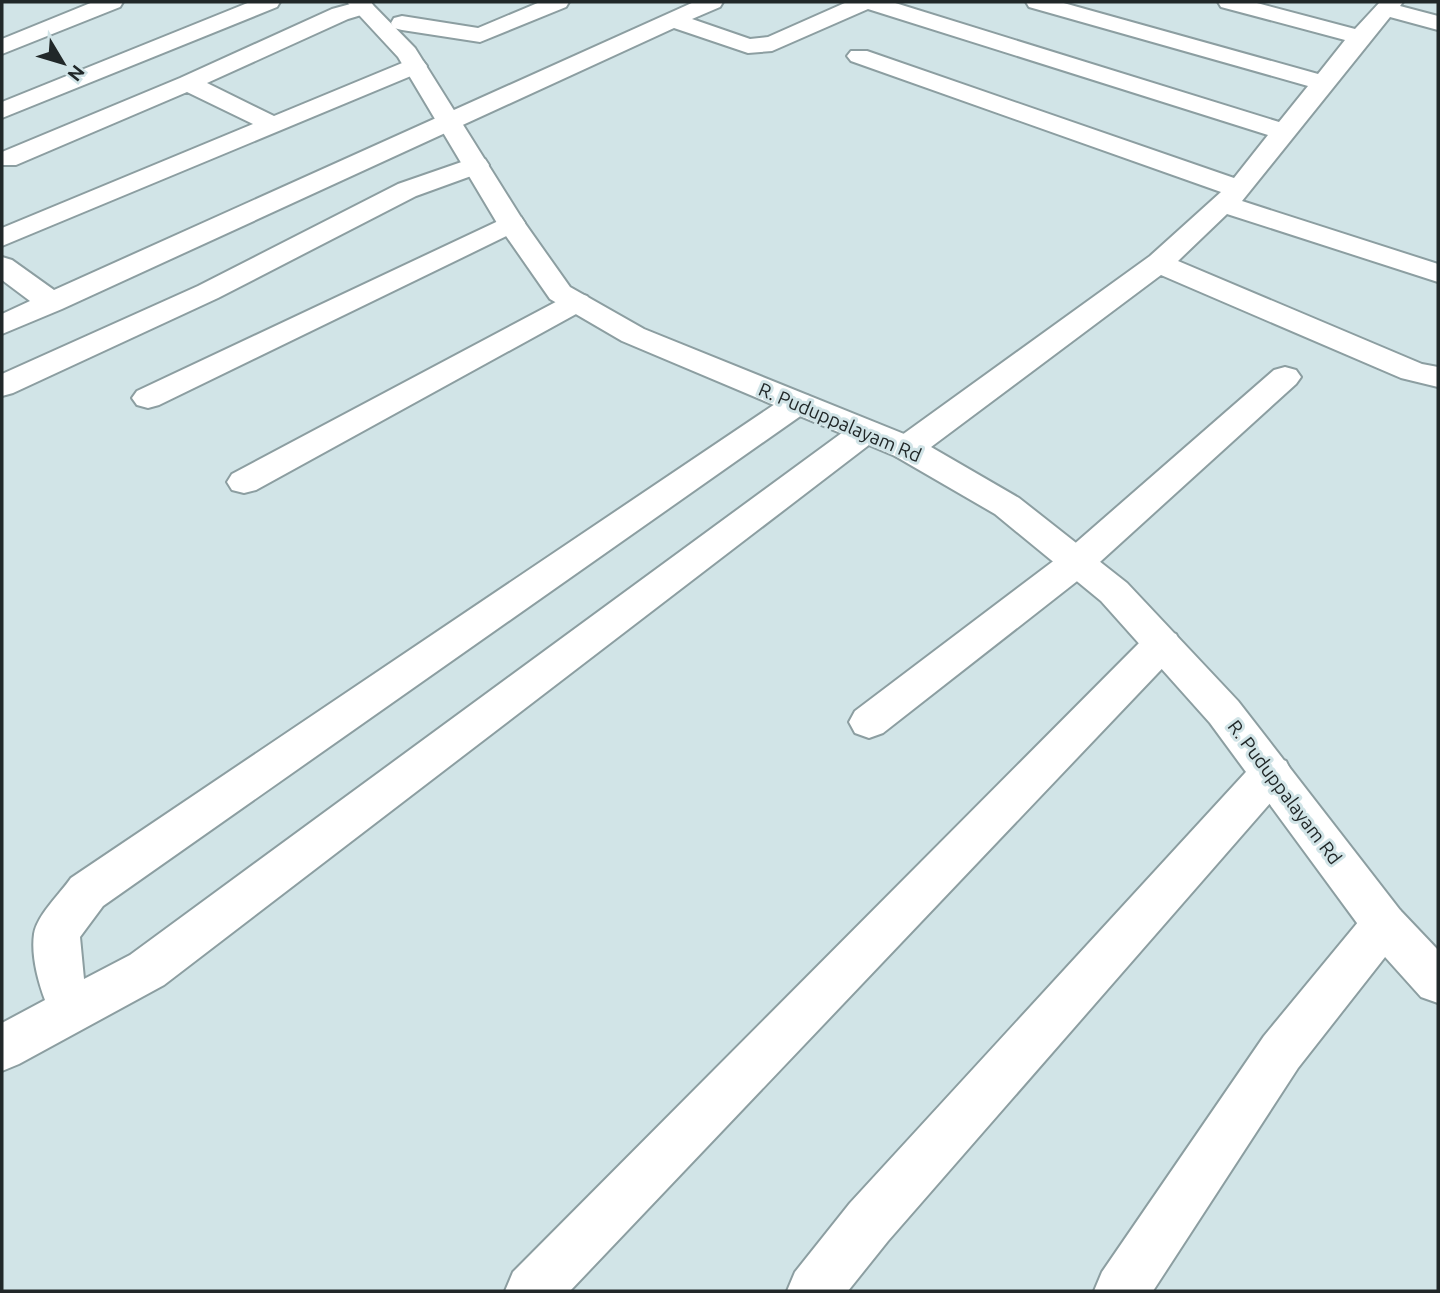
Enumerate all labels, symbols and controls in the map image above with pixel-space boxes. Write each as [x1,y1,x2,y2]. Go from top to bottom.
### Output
north arrow [28,28,98,98]
text: N [63,61,89,86]
street label: R. Puduppalayam Rd [755,378,925,466]
street label: R. Puduppalayam Rd [1224,716,1346,868]

